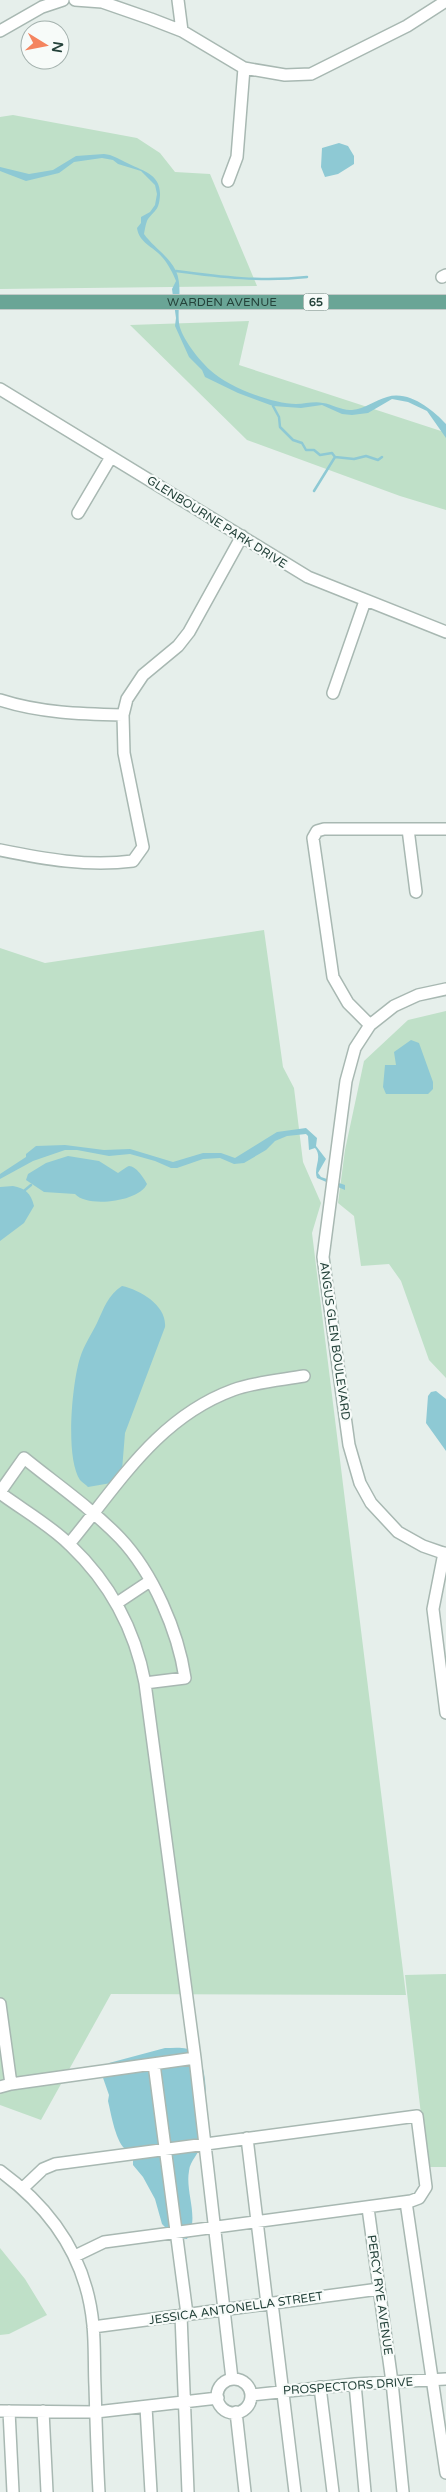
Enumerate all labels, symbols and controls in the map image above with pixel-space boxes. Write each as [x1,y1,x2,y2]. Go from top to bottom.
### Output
north arrow [20,20,70,70]
text: N [48,40,67,54]
road number: 65 [304,294,328,310]
street label: WARDEN AVENUE [167,295,277,309]
street label: GLENBOURNE PARK DRIVE [144,473,290,571]
street label: ANGUS GLEN BOULEVARD [317,1261,353,1421]
street label: PERCY RYE AVENUE [365,2234,395,2356]
street label: JESSICA ANTONELLA STREET [148,2289,325,2327]
street label: PROSPECTORS DRIVE [282,2374,414,2398]

